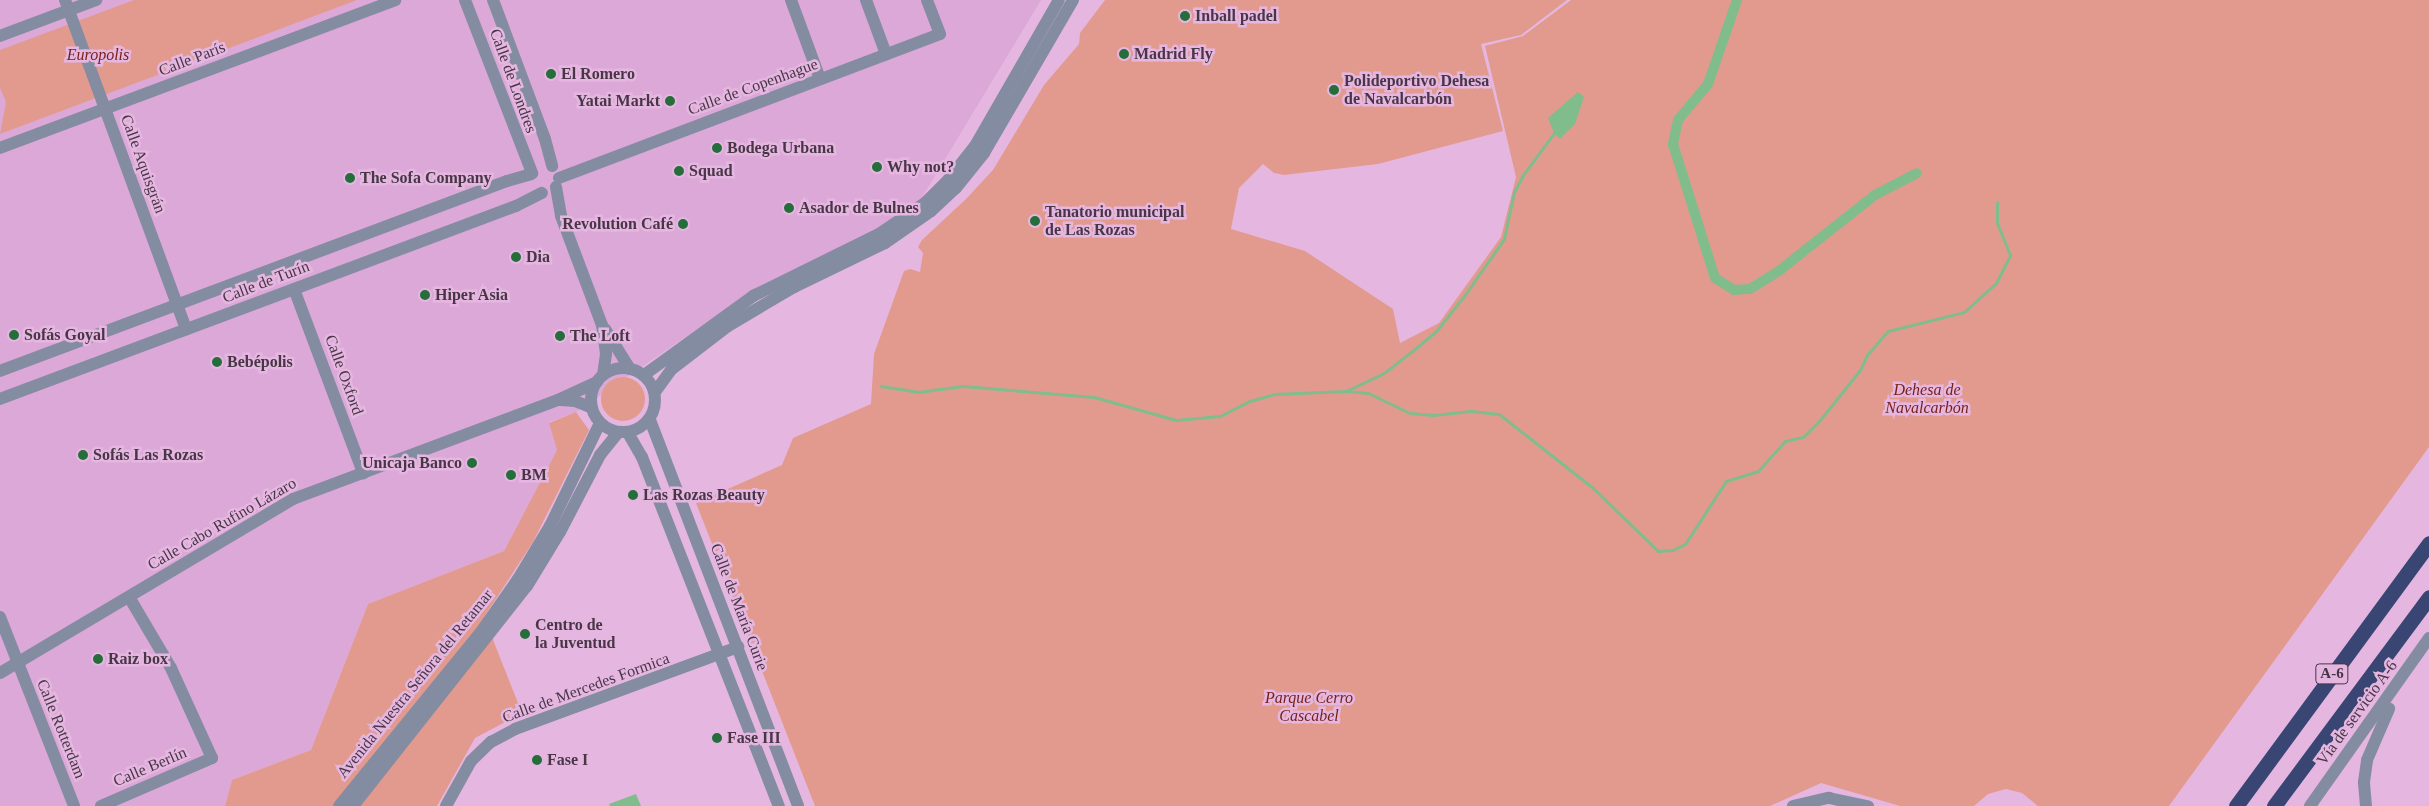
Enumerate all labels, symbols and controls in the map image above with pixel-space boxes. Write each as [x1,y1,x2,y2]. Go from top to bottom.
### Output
place label: Inball padel [1195,6,1277,26]
marker: Inball padel [1179,10,1191,22]
street label: Calle de Londres [485,26,541,136]
street label: Calle París [156,38,228,80]
place label: Madrid Fly [1134,44,1213,64]
park label: Europolis [67,45,129,65]
marker: Madrid Fly [1118,48,1130,60]
street label: Calle de Copenhague [685,55,821,119]
place label: El Romero [561,64,635,84]
marker: El Romero [545,68,557,80]
place label: Polideportivo Dehesa de Navalcarbón [1344,71,1489,109]
marker: Polideportivo Dehesa de Navalcarbón [1328,84,1340,96]
place label: Yatai Markt [576,91,660,111]
marker: Yatai Markt [664,95,676,107]
street label: Calle Aquisgrán [116,112,170,216]
place label: Bodega Urbana [727,138,834,158]
marker: Bodega Urbana [711,142,723,154]
place label: Why not? [887,157,954,177]
place label: Squad [689,161,733,181]
marker: Why not? [871,161,883,173]
marker: Squad [673,165,685,177]
place label: The Sofa Company [360,168,492,188]
marker: The Sofa Company [344,172,356,184]
place label: Asador de Bulnes [799,198,919,218]
marker: Asador de Bulnes [783,202,795,214]
place label: Tanatorio municipal de Las Rozas [1045,202,1184,240]
place label: Revolution Café [562,214,673,234]
marker: Tanatorio municipal de Las Rozas [1029,215,1041,227]
marker: Revolution Café [677,218,689,230]
place label: Dia [526,247,550,267]
marker: Dia [510,251,522,263]
street label: Calle de Turín [220,257,312,307]
place label: Hiper Asia [435,285,509,305]
marker: Hiper Asia [419,289,431,301]
place label: Sofás Goyal [24,325,105,345]
place label: The Loft [570,326,630,346]
marker: Sofás Goyal [8,329,20,341]
marker: The Loft [554,330,566,342]
street label: Calle Oxford [321,332,367,418]
place label: Bebépolis [227,352,293,372]
marker: Bebépolis [211,356,223,368]
park label: Dehesa de Navalcarbón [1885,380,1969,418]
place label: Sofás Las Rozas [93,445,203,465]
marker: Sofás Las Rozas [77,449,89,461]
place label: Unicaja Banco [362,453,462,473]
marker: Unicaja Banco [466,457,478,469]
place label: BM [521,465,547,485]
marker: BM [505,469,517,481]
street label: Calle Cabo Rufino Lázaro [144,474,300,574]
place label: Las Rozas Beauty [643,485,765,505]
marker: Las Rozas Beauty [627,489,639,501]
street label: Calle de María Curie [706,541,772,673]
street label: Avenida Nuestra Señora del Retamar [333,586,497,782]
place label: Centro de la Juventud [535,615,615,653]
marker: Centro de la Juventud [519,628,531,640]
place label: Raiz box [108,649,168,669]
street label: Calle de Mercedes Formica [500,649,672,727]
marker: Raiz box [92,653,104,665]
street label: Vía de servicio A-6 [2312,656,2402,770]
road number: A-6 [2314,662,2350,686]
street label: Calle Rotterdam [32,677,90,781]
park label: Parque Cerro Cascabel [1265,688,1353,726]
place label: Fase III [727,728,781,748]
marker: Fase III [711,732,723,744]
street label: Calle Berlín [110,743,190,791]
place label: Fase I [547,750,588,770]
marker: Fase I [531,754,543,766]

